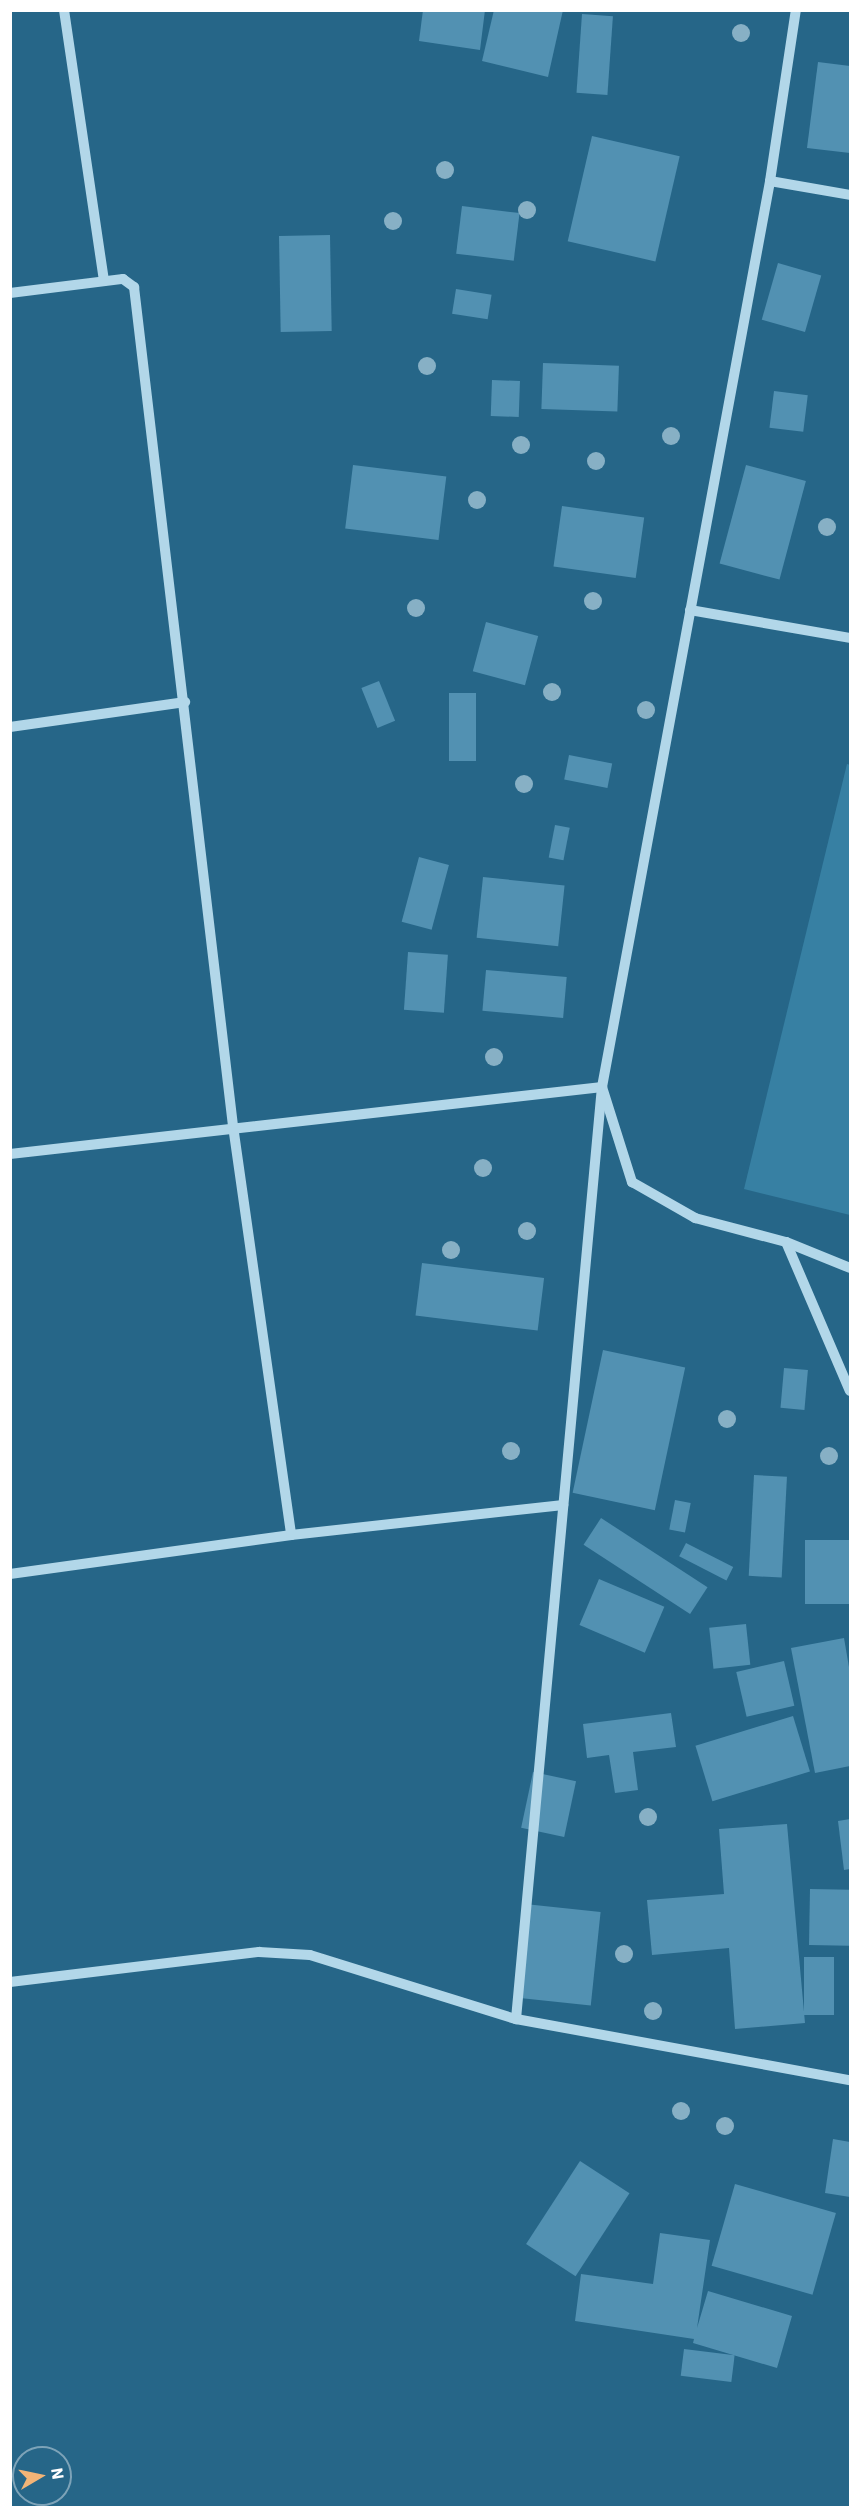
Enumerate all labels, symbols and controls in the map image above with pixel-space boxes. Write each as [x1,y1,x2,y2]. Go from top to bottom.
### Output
north arrow [12,2446,72,2506]
text: N [47,2466,69,2481]

